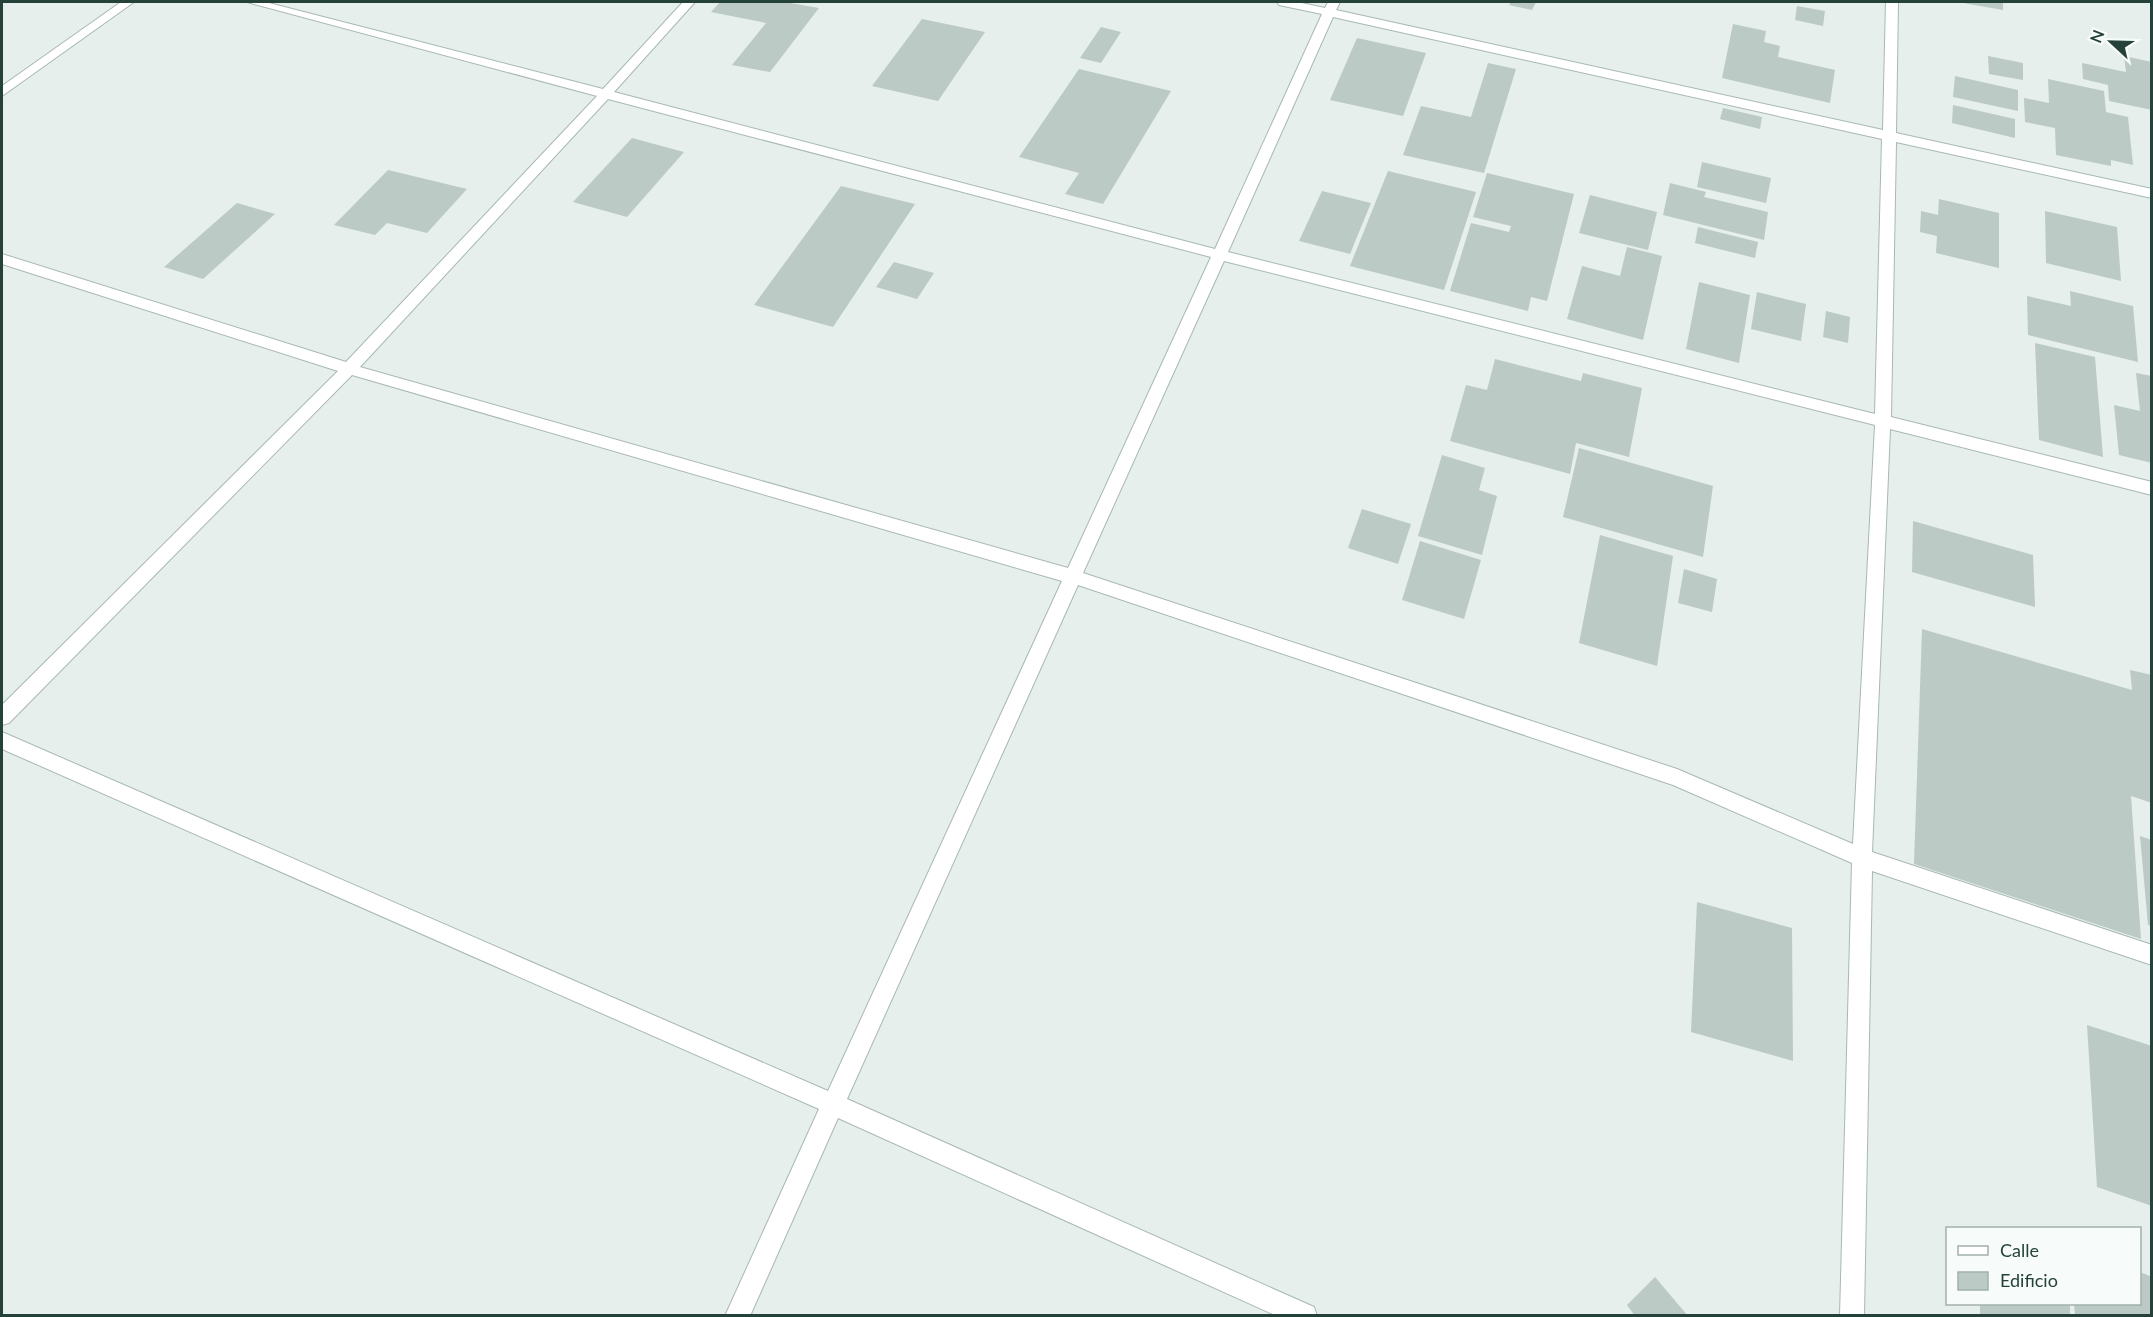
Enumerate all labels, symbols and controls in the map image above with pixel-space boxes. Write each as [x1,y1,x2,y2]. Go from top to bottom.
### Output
north arrow [2081,12,2141,72]
text: N [2086,27,2108,45]
legend [1946,1227,2141,1305]
text: Calle [2000,1239,2039,1261]
text: Edificio [2000,1269,2058,1291]

